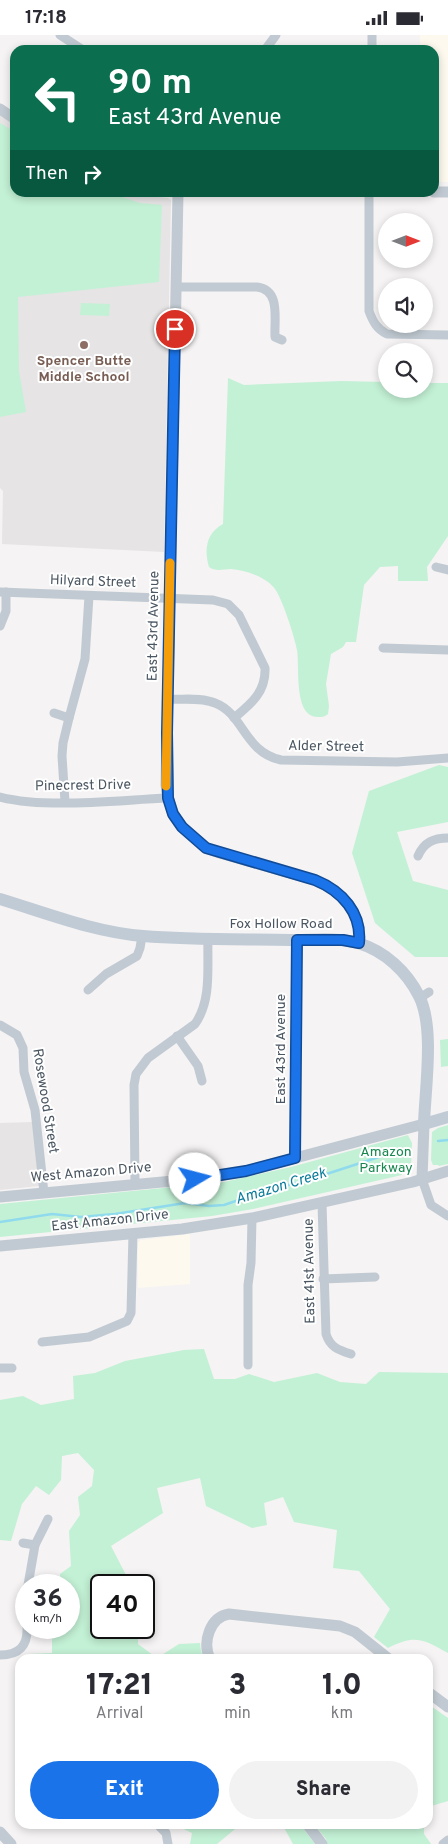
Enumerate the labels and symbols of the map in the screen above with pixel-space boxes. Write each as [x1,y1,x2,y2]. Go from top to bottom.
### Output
north arrow [378,213,432,267]
pin [154,308,196,350]
marker: Spencer Butte Middle School [78,339,90,351]
place label: Spencer Butte Middle School [37,353,131,386]
street label: East 43rd Avenue [145,571,163,681]
street label: Hilyard Street [49,572,137,592]
street label: Alder Street [288,738,364,756]
street label: Pinecrest Drive [35,777,131,795]
street label: Fox Hollow Road [229,916,333,933]
street label: East 43rd Avenue [273,994,290,1104]
street label: Rosewood Street [28,1047,62,1155]
park label: Amazon Parkway [359,1144,413,1177]
position arrow [168,1152,220,1204]
street label: West Amazon Drive [30,1159,152,1187]
water label: Amazon Creek [233,1164,329,1210]
street label: East Amazon Drive [50,1206,170,1236]
street label: East 41st Avenue [301,1218,319,1324]
speed limit sign: 40 [90,1574,155,1639]

